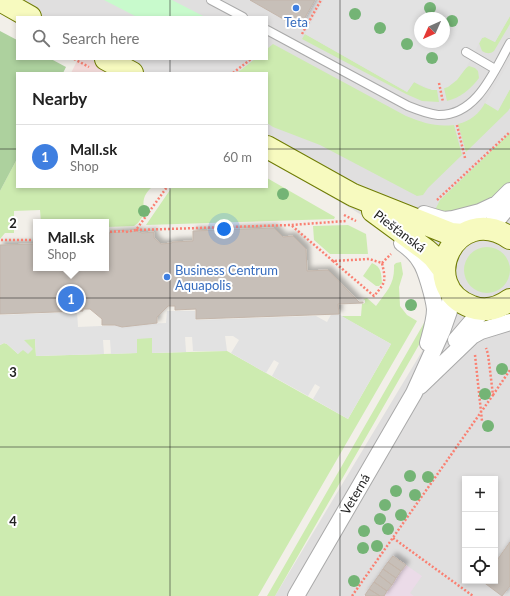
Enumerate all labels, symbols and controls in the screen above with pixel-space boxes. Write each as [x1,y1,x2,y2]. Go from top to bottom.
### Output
marker: Teta [291,3,301,13]
north arrow [414,12,450,48]
place label: Teta [284,14,308,30]
search box [16,16,268,60]
icon: search [30,27,52,49]
text: Search here [62,29,139,47]
text: Nearby [32,88,87,109]
text: Mall.sk [70,140,117,158]
text: 1 [41,149,49,165]
text: 60 m [223,149,252,165]
text: Shop [70,158,99,174]
street label: Piešťanská [371,206,429,256]
text: 2 [9,215,17,231]
popup [33,219,109,271]
your location [214,219,234,239]
text: Mall.sk [47,228,95,246]
text: Shop [47,246,76,262]
place label: Business Centrum Aquapolis [175,262,278,293]
marker: Business Centrum Aquapolis [162,272,172,282]
pin: 1 [58,284,84,314]
text: 3 [9,364,17,380]
street label: Veterná [337,471,373,517]
map controls [462,476,498,584]
button: + [462,476,498,512]
button: − [462,512,498,548]
text: 4 [9,513,17,529]
button: locate [462,548,498,584]

